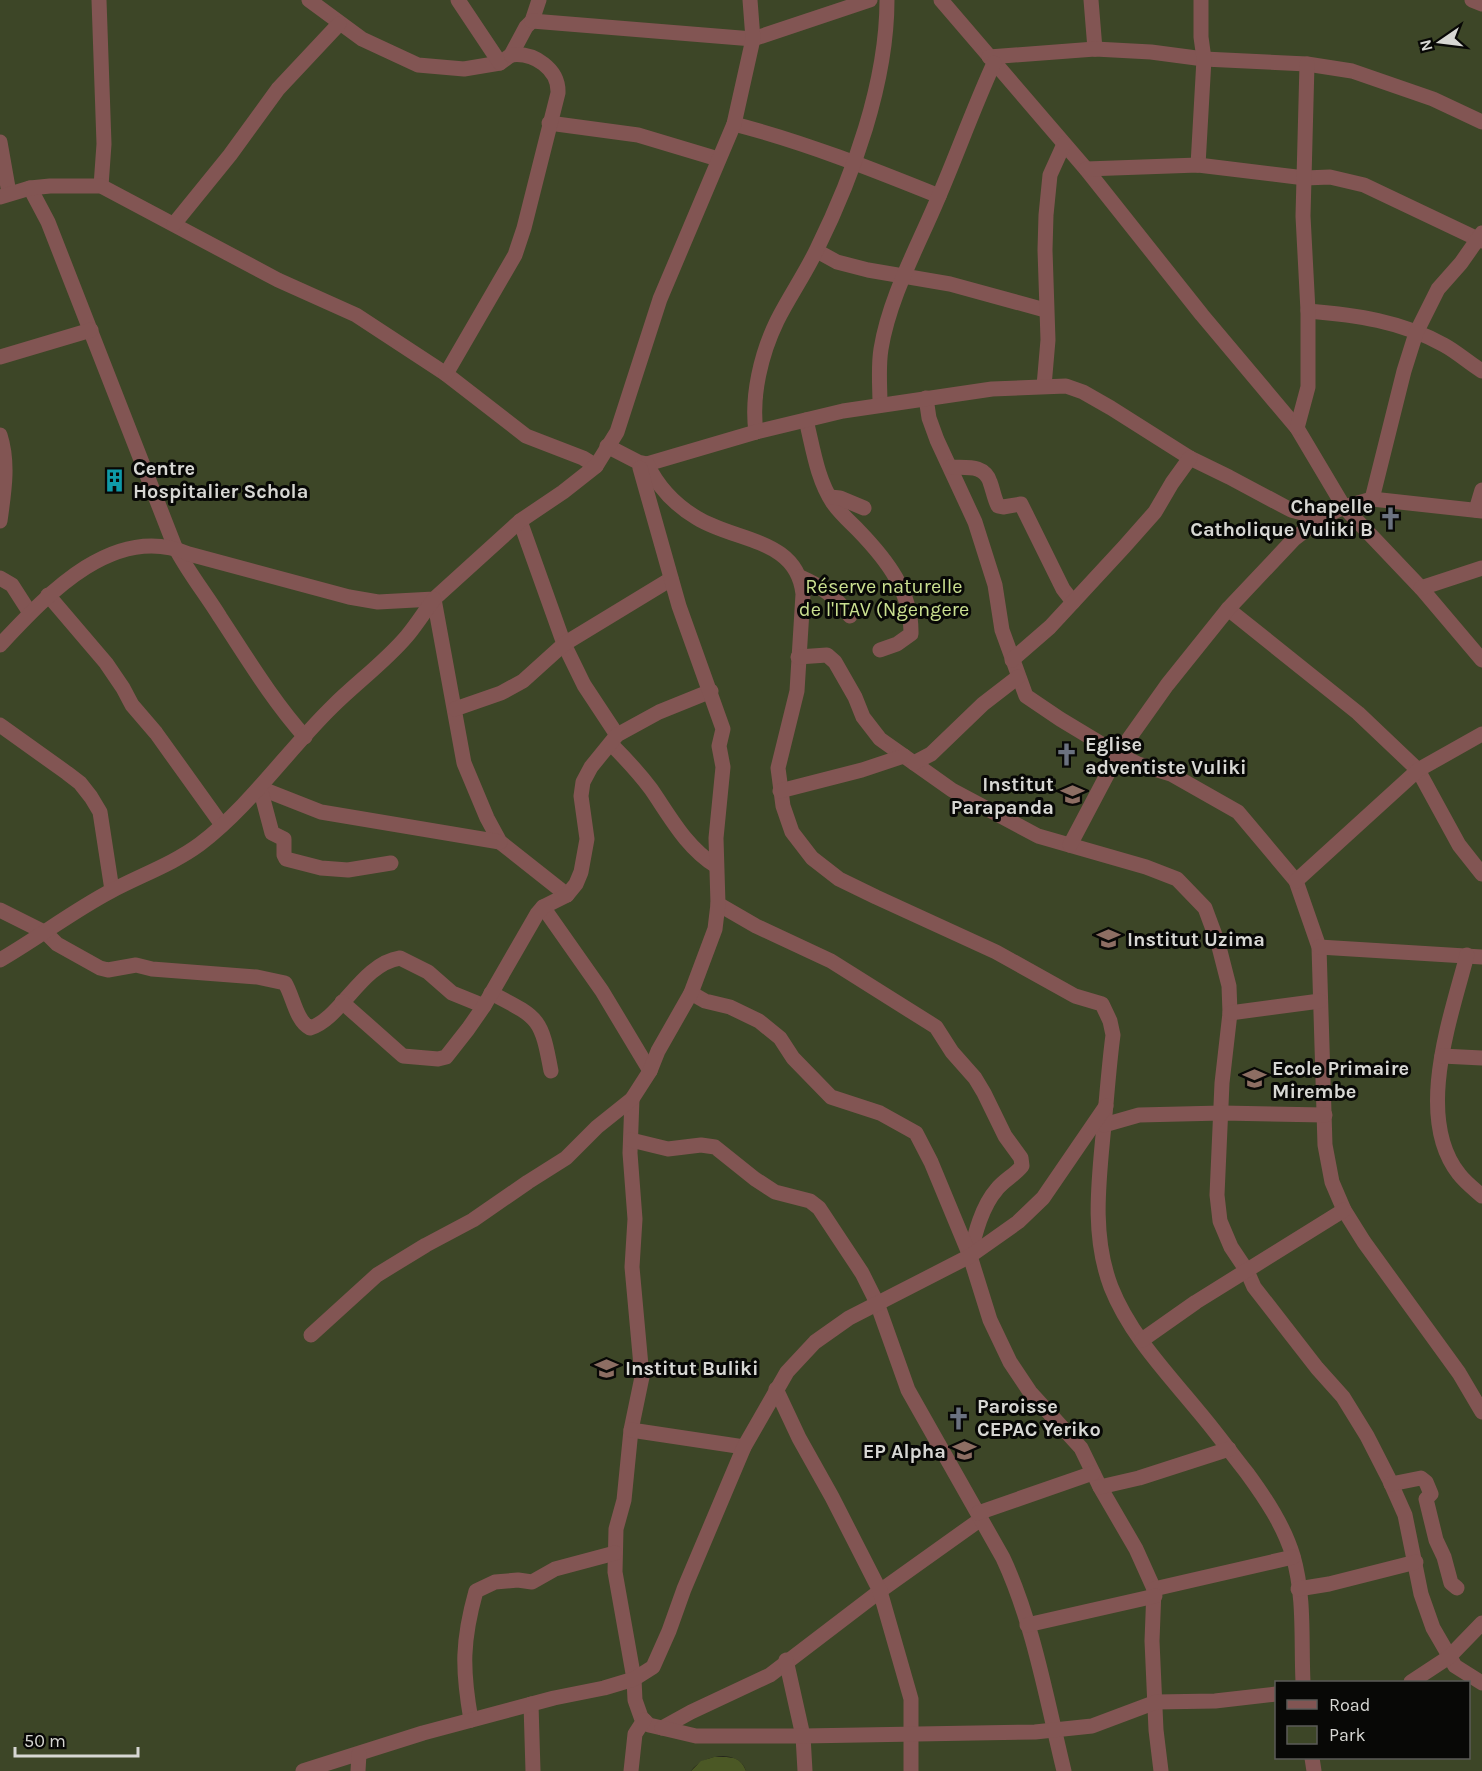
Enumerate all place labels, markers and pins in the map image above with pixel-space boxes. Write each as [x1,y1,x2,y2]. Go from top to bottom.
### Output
place label: Centre Hospitalier Schola [133,457,308,503]
building icon: Centre Hospitalier Schola [102,467,128,493]
place label: Chapelle Catholique Vuliki B [1190,495,1373,541]
church icon: Chapelle Catholique Vuliki B [1378,505,1404,531]
place label: Eglise adventiste Vuliki [1085,733,1247,779]
church icon: Eglise adventiste Vuliki [1054,742,1080,768]
place label: Institut Parapanda [951,773,1054,819]
school or university icon: Institut Parapanda [1059,782,1085,808]
school or university icon: Institut Uzima [1096,926,1122,952]
place label: Institut Uzima [1127,928,1265,951]
place label: Ecole Primaire Mirembe [1272,1057,1409,1103]
school or university icon: Ecole Primaire Mirembe [1241,1066,1267,1092]
school or university icon: Institut Buliki [594,1355,620,1381]
place label: Institut Buliki [625,1357,758,1380]
place label: Paroisse CEPAC Yeriko [977,1395,1101,1441]
church icon: Paroisse CEPAC Yeriko [946,1405,972,1431]
school or university icon: EP Alpha [951,1438,977,1464]
place label: EP Alpha [863,1440,946,1463]

